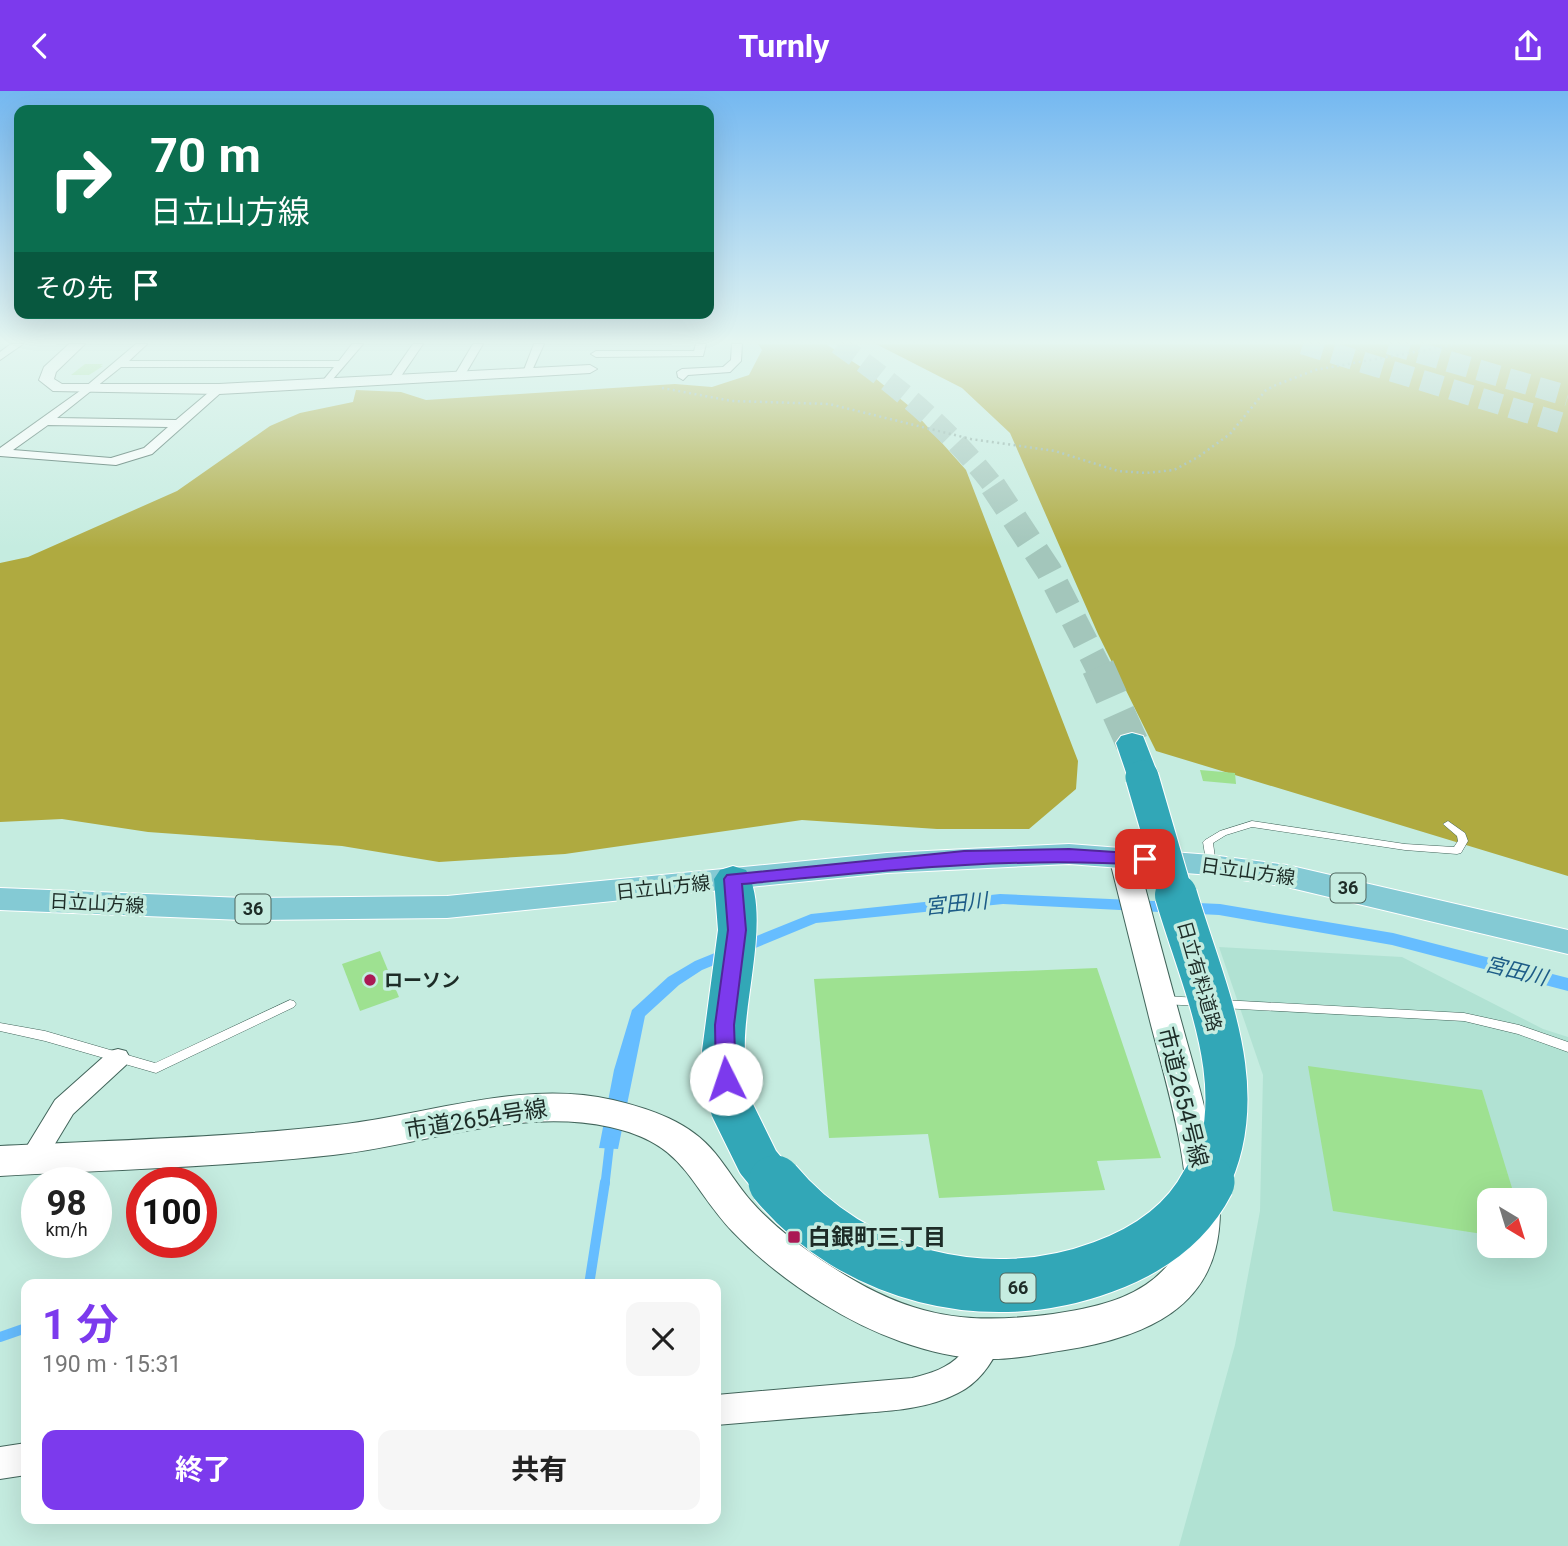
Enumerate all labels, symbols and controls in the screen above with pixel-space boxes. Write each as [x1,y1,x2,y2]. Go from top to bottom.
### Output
icon: back [21,27,59,65]
text: Turnly [739,27,829,65]
icon: share [1509,27,1547,65]
text: 70 m [150,127,261,184]
icon: right [35,133,126,224]
text: 日立山方線 [150,193,310,231]
icon: arrive [127,266,165,304]
text: その先 [35,273,113,303]
pin [1115,829,1175,889]
icon: arrive [1126,840,1164,878]
street label: 日立山方線 [1199,853,1297,889]
street label: 日立山方線 [615,871,712,904]
road number: 36 [1330,873,1366,903]
water label: 宮田川 [923,889,991,919]
street label: 日立山方線 [49,890,145,917]
road number: 36 [236,895,270,923]
street label: 日立有料道路 [1173,918,1226,1034]
water label: 宮田川 [1483,952,1551,991]
place label: ローソン [384,969,460,992]
marker: ローソン [362,972,378,988]
street label: 市道2654号線 [1152,1024,1213,1170]
position arrow [689,1042,763,1116]
street label: 市道2654号線 [403,1095,549,1144]
speed limit sign: 100 [126,1167,217,1258]
text: 98 [46,1183,87,1224]
north arrow [1477,1188,1547,1258]
map controls [1477,1188,1547,1258]
text: km/h [45,1219,88,1240]
place label: 白銀町三丁目 [808,1224,946,1251]
marker: 白銀町三丁目 [786,1229,802,1245]
road number: 66 [1000,1273,1036,1303]
text: 1 分 [42,1300,119,1349]
button: close [626,1302,700,1376]
text: 190 m · 15:31 [42,1351,181,1378]
button: 終了 [42,1430,364,1510]
button: 共有 [378,1430,700,1510]

